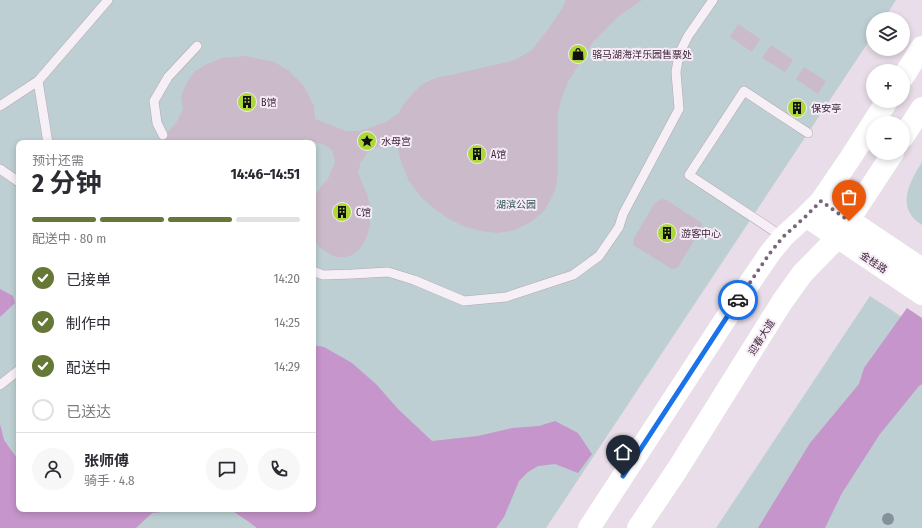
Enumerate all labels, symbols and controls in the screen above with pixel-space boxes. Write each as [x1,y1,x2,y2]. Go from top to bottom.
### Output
map controls [866,12,910,160]
button: layers [866,12,910,56]
shop icon: 骆马湖海洋乐园售票处 [567,43,589,65]
place label: 骆马湖海洋乐园售票处 [592,49,692,61]
button: + [866,64,910,108]
building icon: B馆 [236,91,258,113]
place label: B馆 [261,97,276,109]
building icon: 保安亭 [786,97,808,119]
place label: 保安亭 [811,103,841,115]
button: − [866,116,910,160]
place icon: 水母宫 [356,130,378,152]
place label: 水母宫 [381,136,411,148]
building icon: A馆 [466,143,488,165]
place label: A馆 [491,149,506,161]
text: 预计还需 [32,153,84,168]
text: 14:46–14:51 [230,165,300,183]
text: 2 分钟 [32,168,101,199]
pin [832,180,866,221]
icon: bag [838,186,860,208]
park label: 湖滨公园 [496,199,536,211]
building icon: C馆 [331,201,353,223]
place label: C馆 [356,207,371,219]
building icon: 游客中心 [656,222,678,244]
place label: 游客中心 [681,228,721,240]
text: 配送中 · 80 m [32,231,106,246]
street label: 金桂路 [858,249,889,276]
icon: check [32,267,54,289]
text: 已接单 [66,271,111,289]
text: 14:20 [273,271,300,286]
courier [718,280,758,320]
icon: car [727,289,749,311]
icon: check [32,311,54,333]
text: 制作中 [66,315,111,333]
text: 14:25 [274,315,300,330]
street label: 迎春大道 [746,317,778,358]
icon: check [32,355,54,377]
text: 配送中 [66,359,111,377]
text: 14:29 [274,359,300,374]
text: 已送达 [66,403,111,421]
pin [606,435,640,476]
icon: home [612,441,634,463]
button: person [32,448,74,490]
button: chat [206,448,248,490]
button: phone [258,448,300,490]
text: 张师傅 [84,452,129,470]
text: 骑手 · 4.8 [84,473,134,488]

